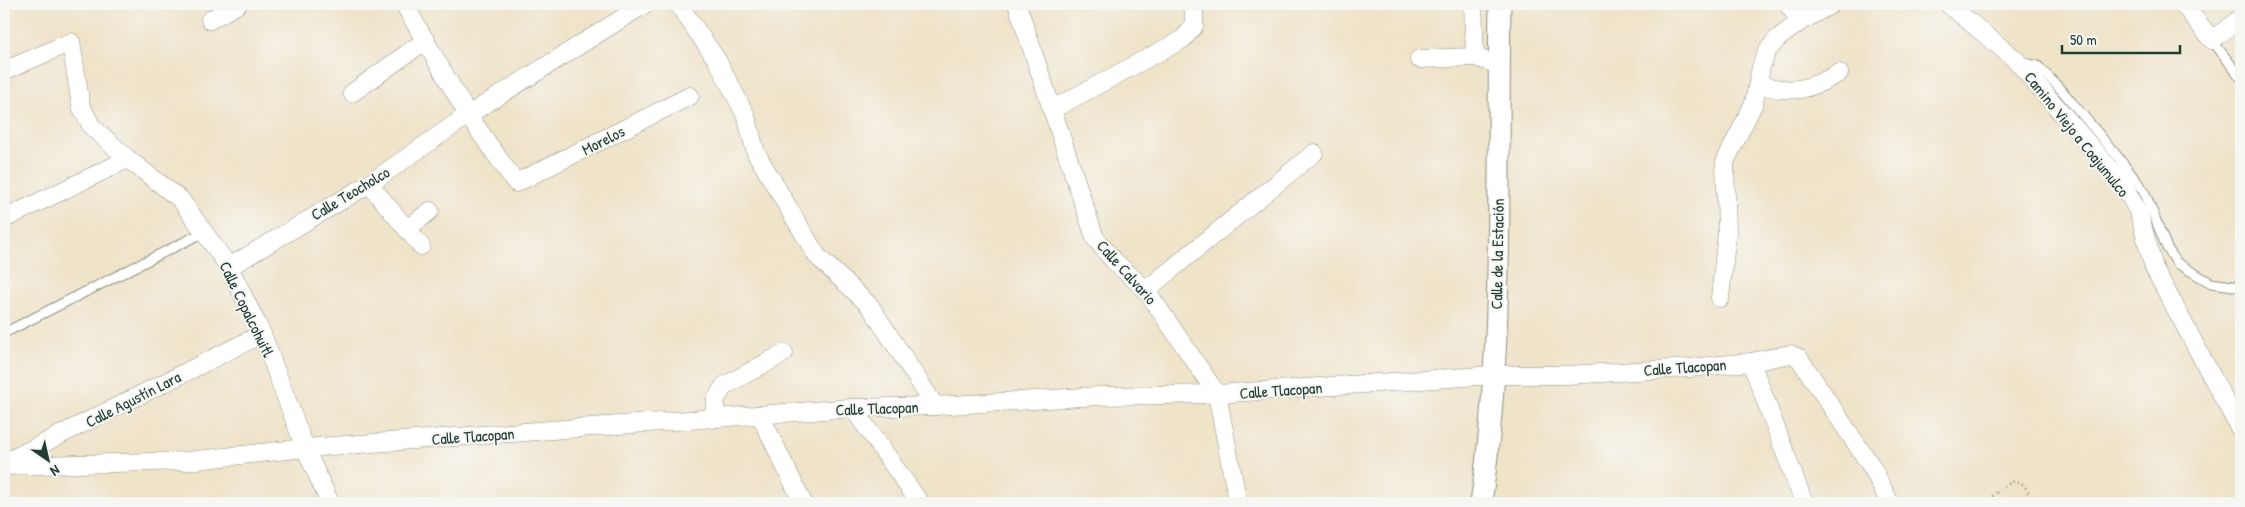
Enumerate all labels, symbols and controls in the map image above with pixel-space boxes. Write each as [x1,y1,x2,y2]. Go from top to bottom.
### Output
scale bar [2062,22,2180,54]
text: 50 m [2070,29,2097,50]
street label: Camino Viejo a Coajumulco [2020,67,2135,202]
street label: Morelos [578,120,628,160]
street label: Calle Teocholco [306,160,394,225]
street label: Calle de la Estación [1485,198,1509,310]
street label: Calle Calvario [1092,235,1162,310]
street label: Calle Copalcohuitl [214,258,280,361]
street label: Calle Tlacopan [1643,353,1727,381]
street label: Calle Agustín Lara [82,366,184,432]
street label: Calle Tlacopan [1239,376,1323,404]
street label: Calle Tlacopan [835,396,919,420]
street label: Calle Tlacopan [431,422,515,450]
north arrow [22,434,72,484]
text: N [47,461,64,481]

